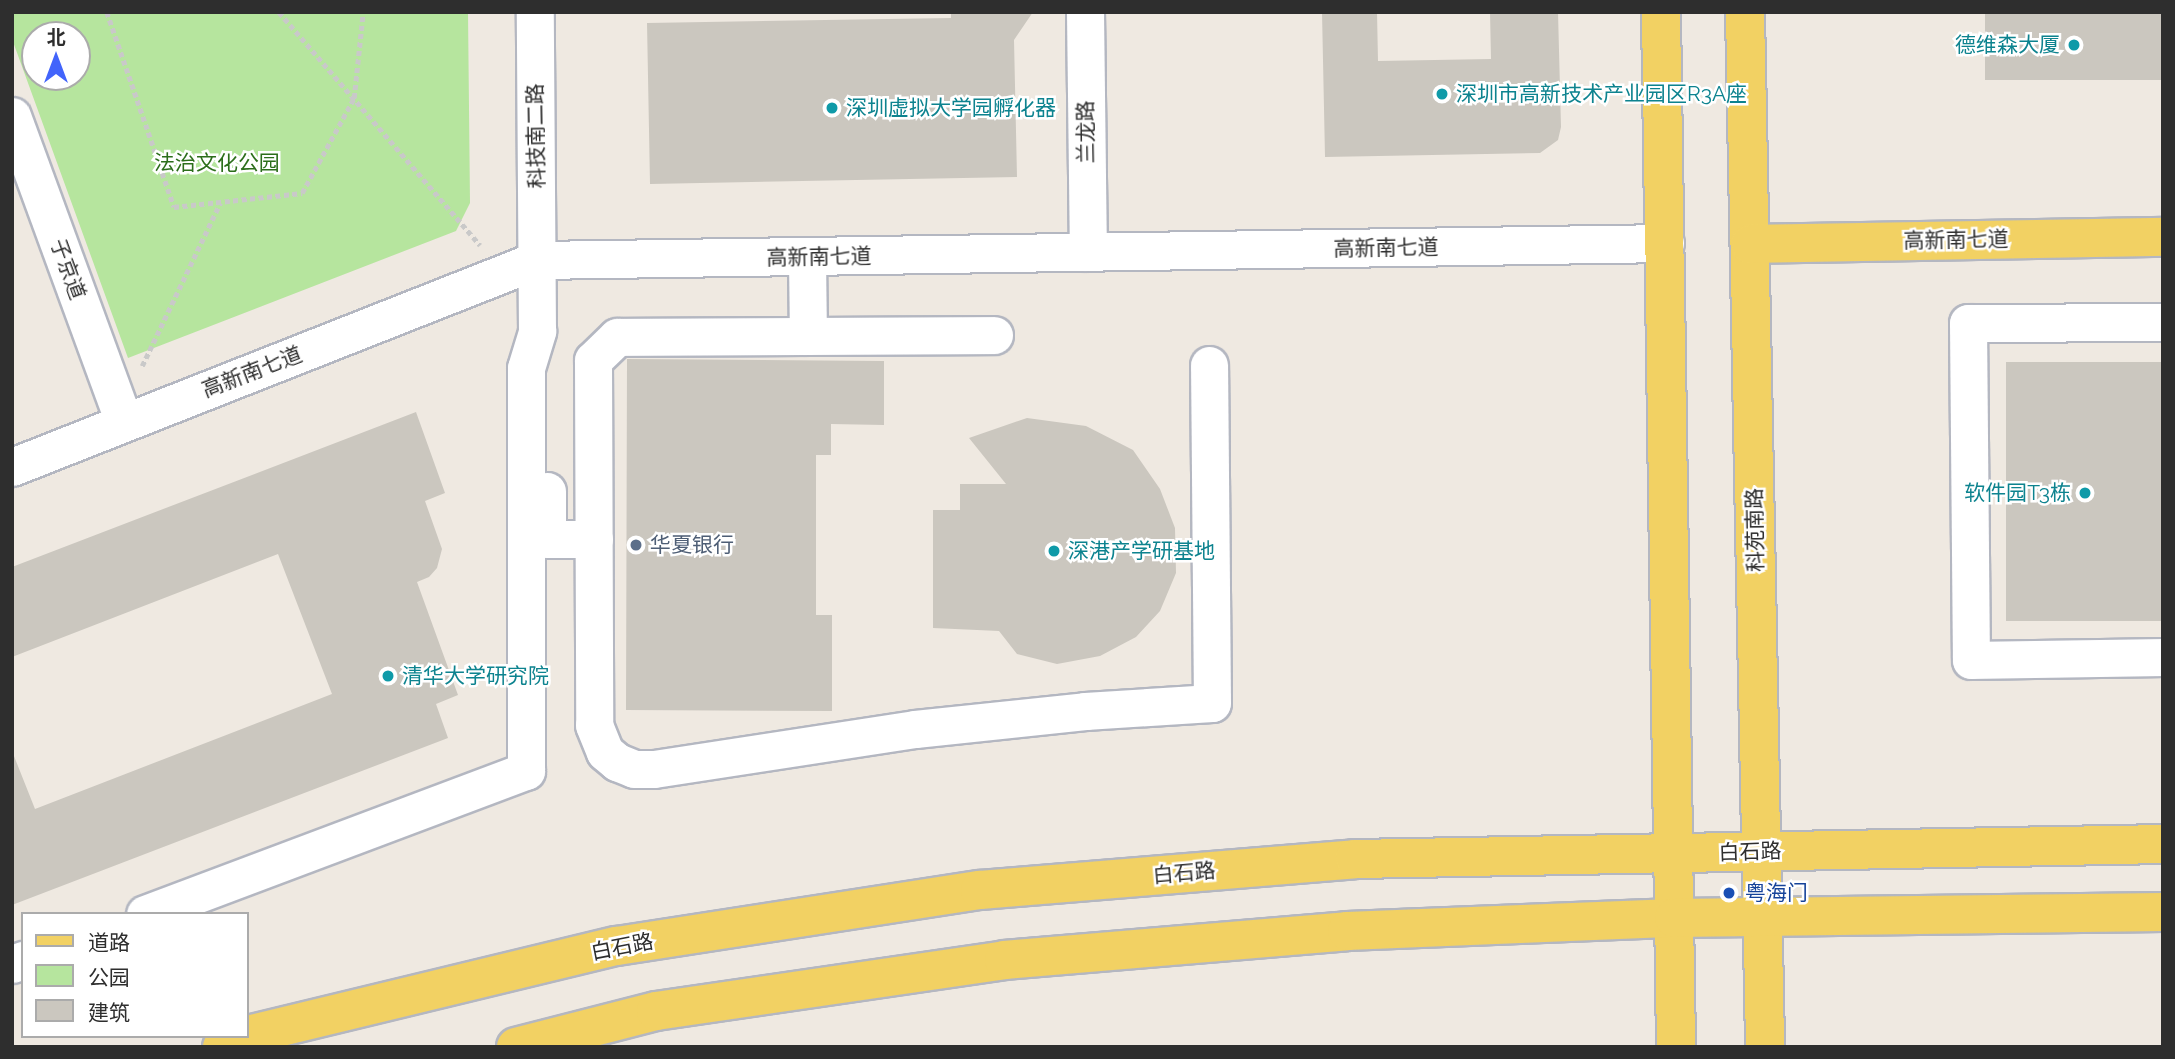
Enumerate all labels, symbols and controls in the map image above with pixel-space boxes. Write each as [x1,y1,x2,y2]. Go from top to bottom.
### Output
north arrow [21,21,91,91]
text: 北 [46,26,66,48]
place label: 德维森大厦 [1955,32,2060,58]
marker: 德维森大厦 [2066,37,2082,53]
place label: 深圳市高新技术产业园区R3A座 [1456,81,1747,107]
street label: 科技南二路 [522,83,550,189]
marker: 深圳市高新技术产业园区R3A座 [1434,86,1450,102]
place label: 深圳虚拟大学园孵化器 [846,95,1056,121]
marker: 深圳虚拟大学园孵化器 [824,100,840,116]
street label: 兰龙路 [1073,100,1099,164]
park label: 法治文化公园 [154,150,280,176]
street label: 高新南七道 [1903,226,2009,254]
street label: 高新南七道 [1333,234,1439,262]
street label: 子京道 [45,235,91,303]
street label: 高新南七道 [766,243,872,271]
street label: 高新南七道 [198,341,306,403]
place label: 软件园T3栋 [1964,480,2071,506]
marker: 软件园T3栋 [2077,485,2093,501]
street label: 科苑南路 [1742,488,1768,572]
place label: 华夏银行 [650,532,734,558]
marker: 华夏银行 [628,537,644,553]
place label: 深港产学研基地 [1068,538,1215,564]
marker: 深港产学研基地 [1046,543,1062,559]
place label: 清华大学研究院 [402,663,549,689]
marker: 清华大学研究院 [380,668,396,684]
street label: 白石路 [1718,838,1782,866]
street label: 白石路 [1152,858,1216,888]
place label: 粤海门 [1745,880,1808,906]
marker: 粤海门 [1719,883,1739,903]
legend [21,912,248,1038]
street label: 白石路 [589,929,655,965]
text: 道路 [88,930,130,955]
text: 公园 [88,965,130,990]
text: 建筑 [88,1000,130,1025]

